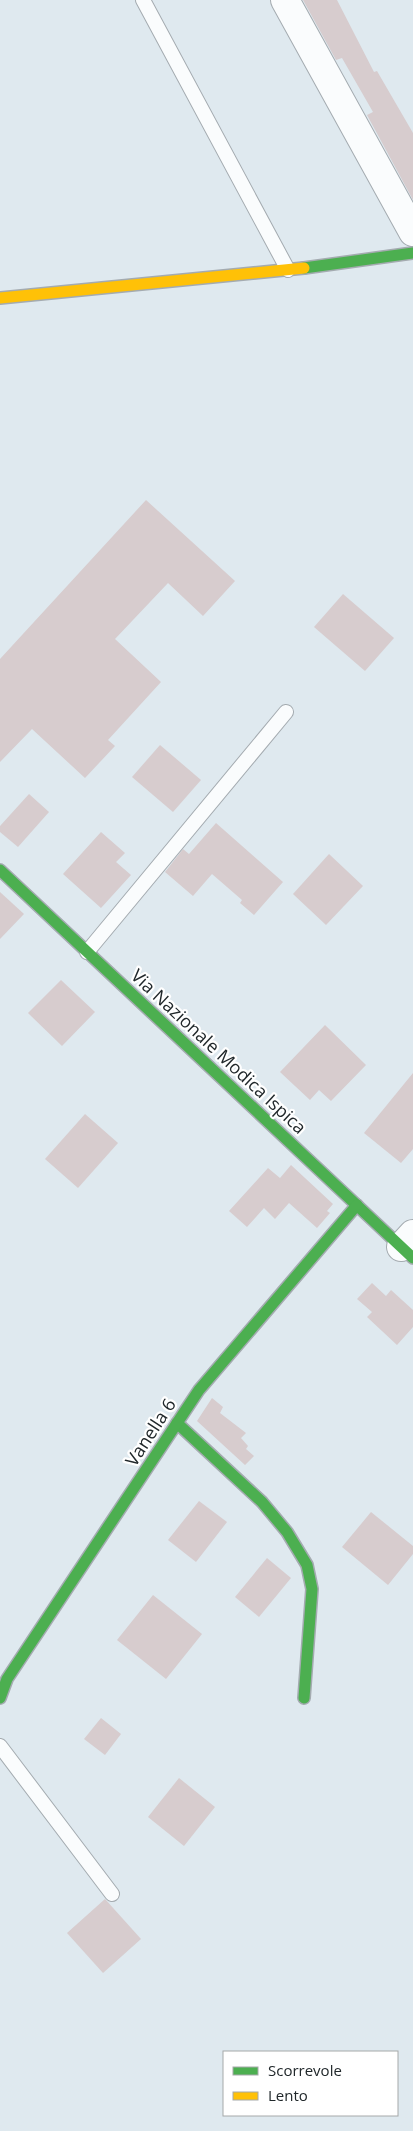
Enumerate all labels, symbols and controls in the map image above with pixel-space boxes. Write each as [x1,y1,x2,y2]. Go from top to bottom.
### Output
street label: Via Nazionale Modica Ispica [126,963,312,1139]
street label: Vanella 6 [119,1394,181,1470]
legend [223,2051,398,2116]
text: Scorrevole [268,2060,342,2080]
text: Lento [268,2085,308,2105]

